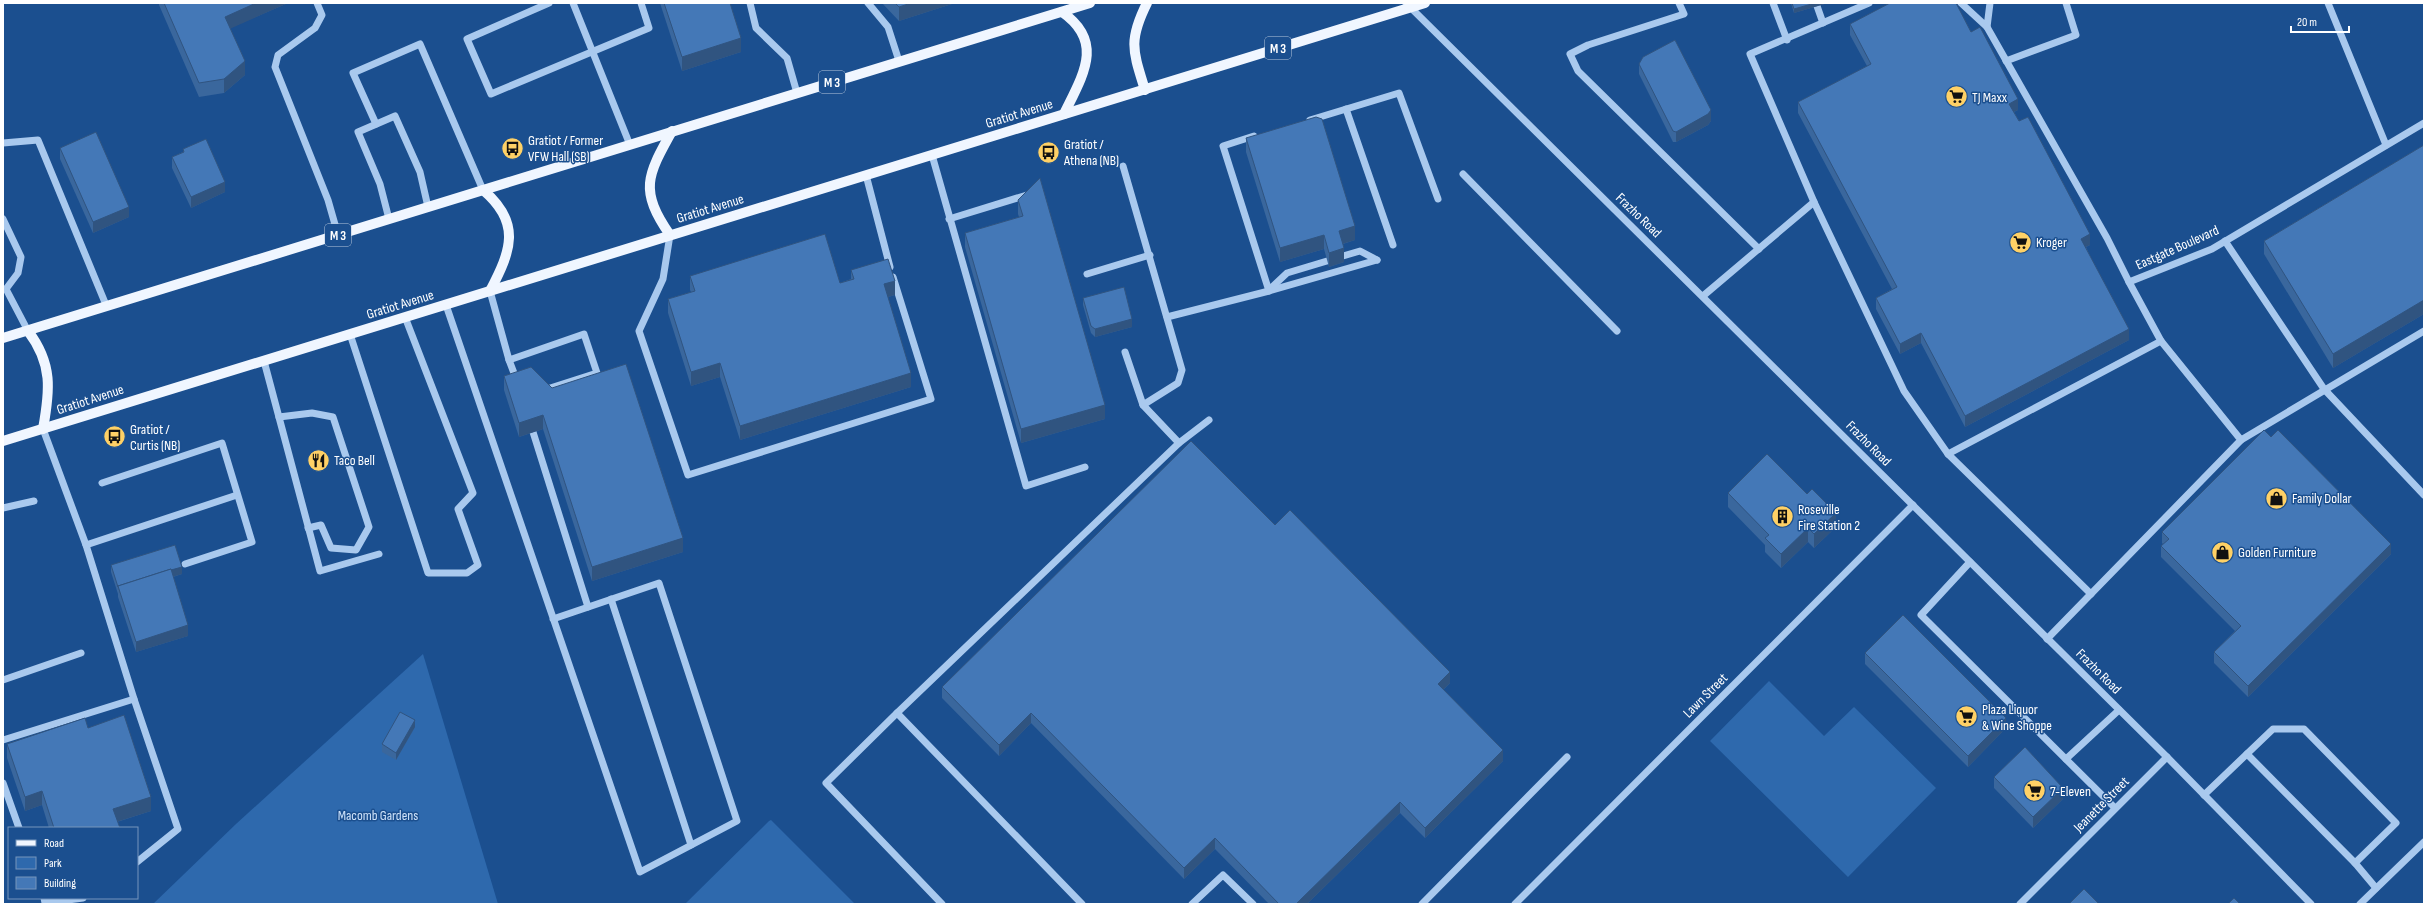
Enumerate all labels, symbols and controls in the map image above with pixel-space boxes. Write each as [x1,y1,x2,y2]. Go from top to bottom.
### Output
scale bar [2291,8,2349,34]
text: 20 m [2297,15,2317,30]
road number: M 3 [1265,37,1291,59]
road number: M 3 [819,71,845,93]
supermarket icon: TJ Maxx [1943,84,1969,110]
place label: TJ Maxx [1972,89,2008,106]
street label: Gratiot Avenue [983,95,1055,132]
place label: Gratiot / Former VFW Hall (SB) [528,132,603,165]
bus stop icon: Gratiot / Former VFW Hall (SB) [499,135,525,161]
place label: Gratiot / Athena (NB) [1063,136,1119,169]
bus stop icon: Gratiot / Athena (NB) [1035,139,1061,165]
street label: Frazho Road [1612,189,1665,241]
street label: Gratiot Avenue [674,190,746,227]
street label: Eastgate Boulevard [2133,221,2222,273]
road number: M 3 [325,224,351,246]
supermarket icon: Kroger [2007,229,2033,255]
place label: Kroger [2036,234,2067,251]
street label: Gratiot Avenue [364,286,436,323]
street label: Gratiot Avenue [54,381,126,418]
street label: Frazho Road [1843,417,1895,470]
place label: Gratiot / Curtis (NB) [130,421,180,454]
bus stop icon: Gratiot / Curtis (NB) [101,424,127,450]
restaurant icon: Taco Bell [306,447,332,473]
place label: Taco Bell [334,452,375,469]
shop icon: Family Dollar [2264,485,2290,511]
place label: Family Dollar [2292,490,2352,507]
place label: Roseville Fire Station 2 [1798,501,1860,534]
building icon: Roseville Fire Station 2 [1769,504,1795,530]
shop icon: Golden Furniture [2209,539,2235,565]
place label: Golden Furniture [2238,544,2316,561]
street label: Frazho Road [2073,645,2125,698]
street label: Lawn Street [1679,669,1731,721]
place label: Plaza Liquor & Wine Shoppe [1982,701,2052,734]
supermarket icon: Plaza Liquor & Wine Shoppe [1953,704,1979,730]
street label: Jeanette Street [2069,773,2133,836]
supermarket icon: 7-Eleven [2021,778,2047,804]
place label: 7-Eleven [2050,783,2091,800]
park label: Macomb Gardens [338,807,418,824]
legend [8,827,138,899]
text: Road [44,836,64,851]
text: Park [44,856,62,871]
text: Building [44,876,76,891]

